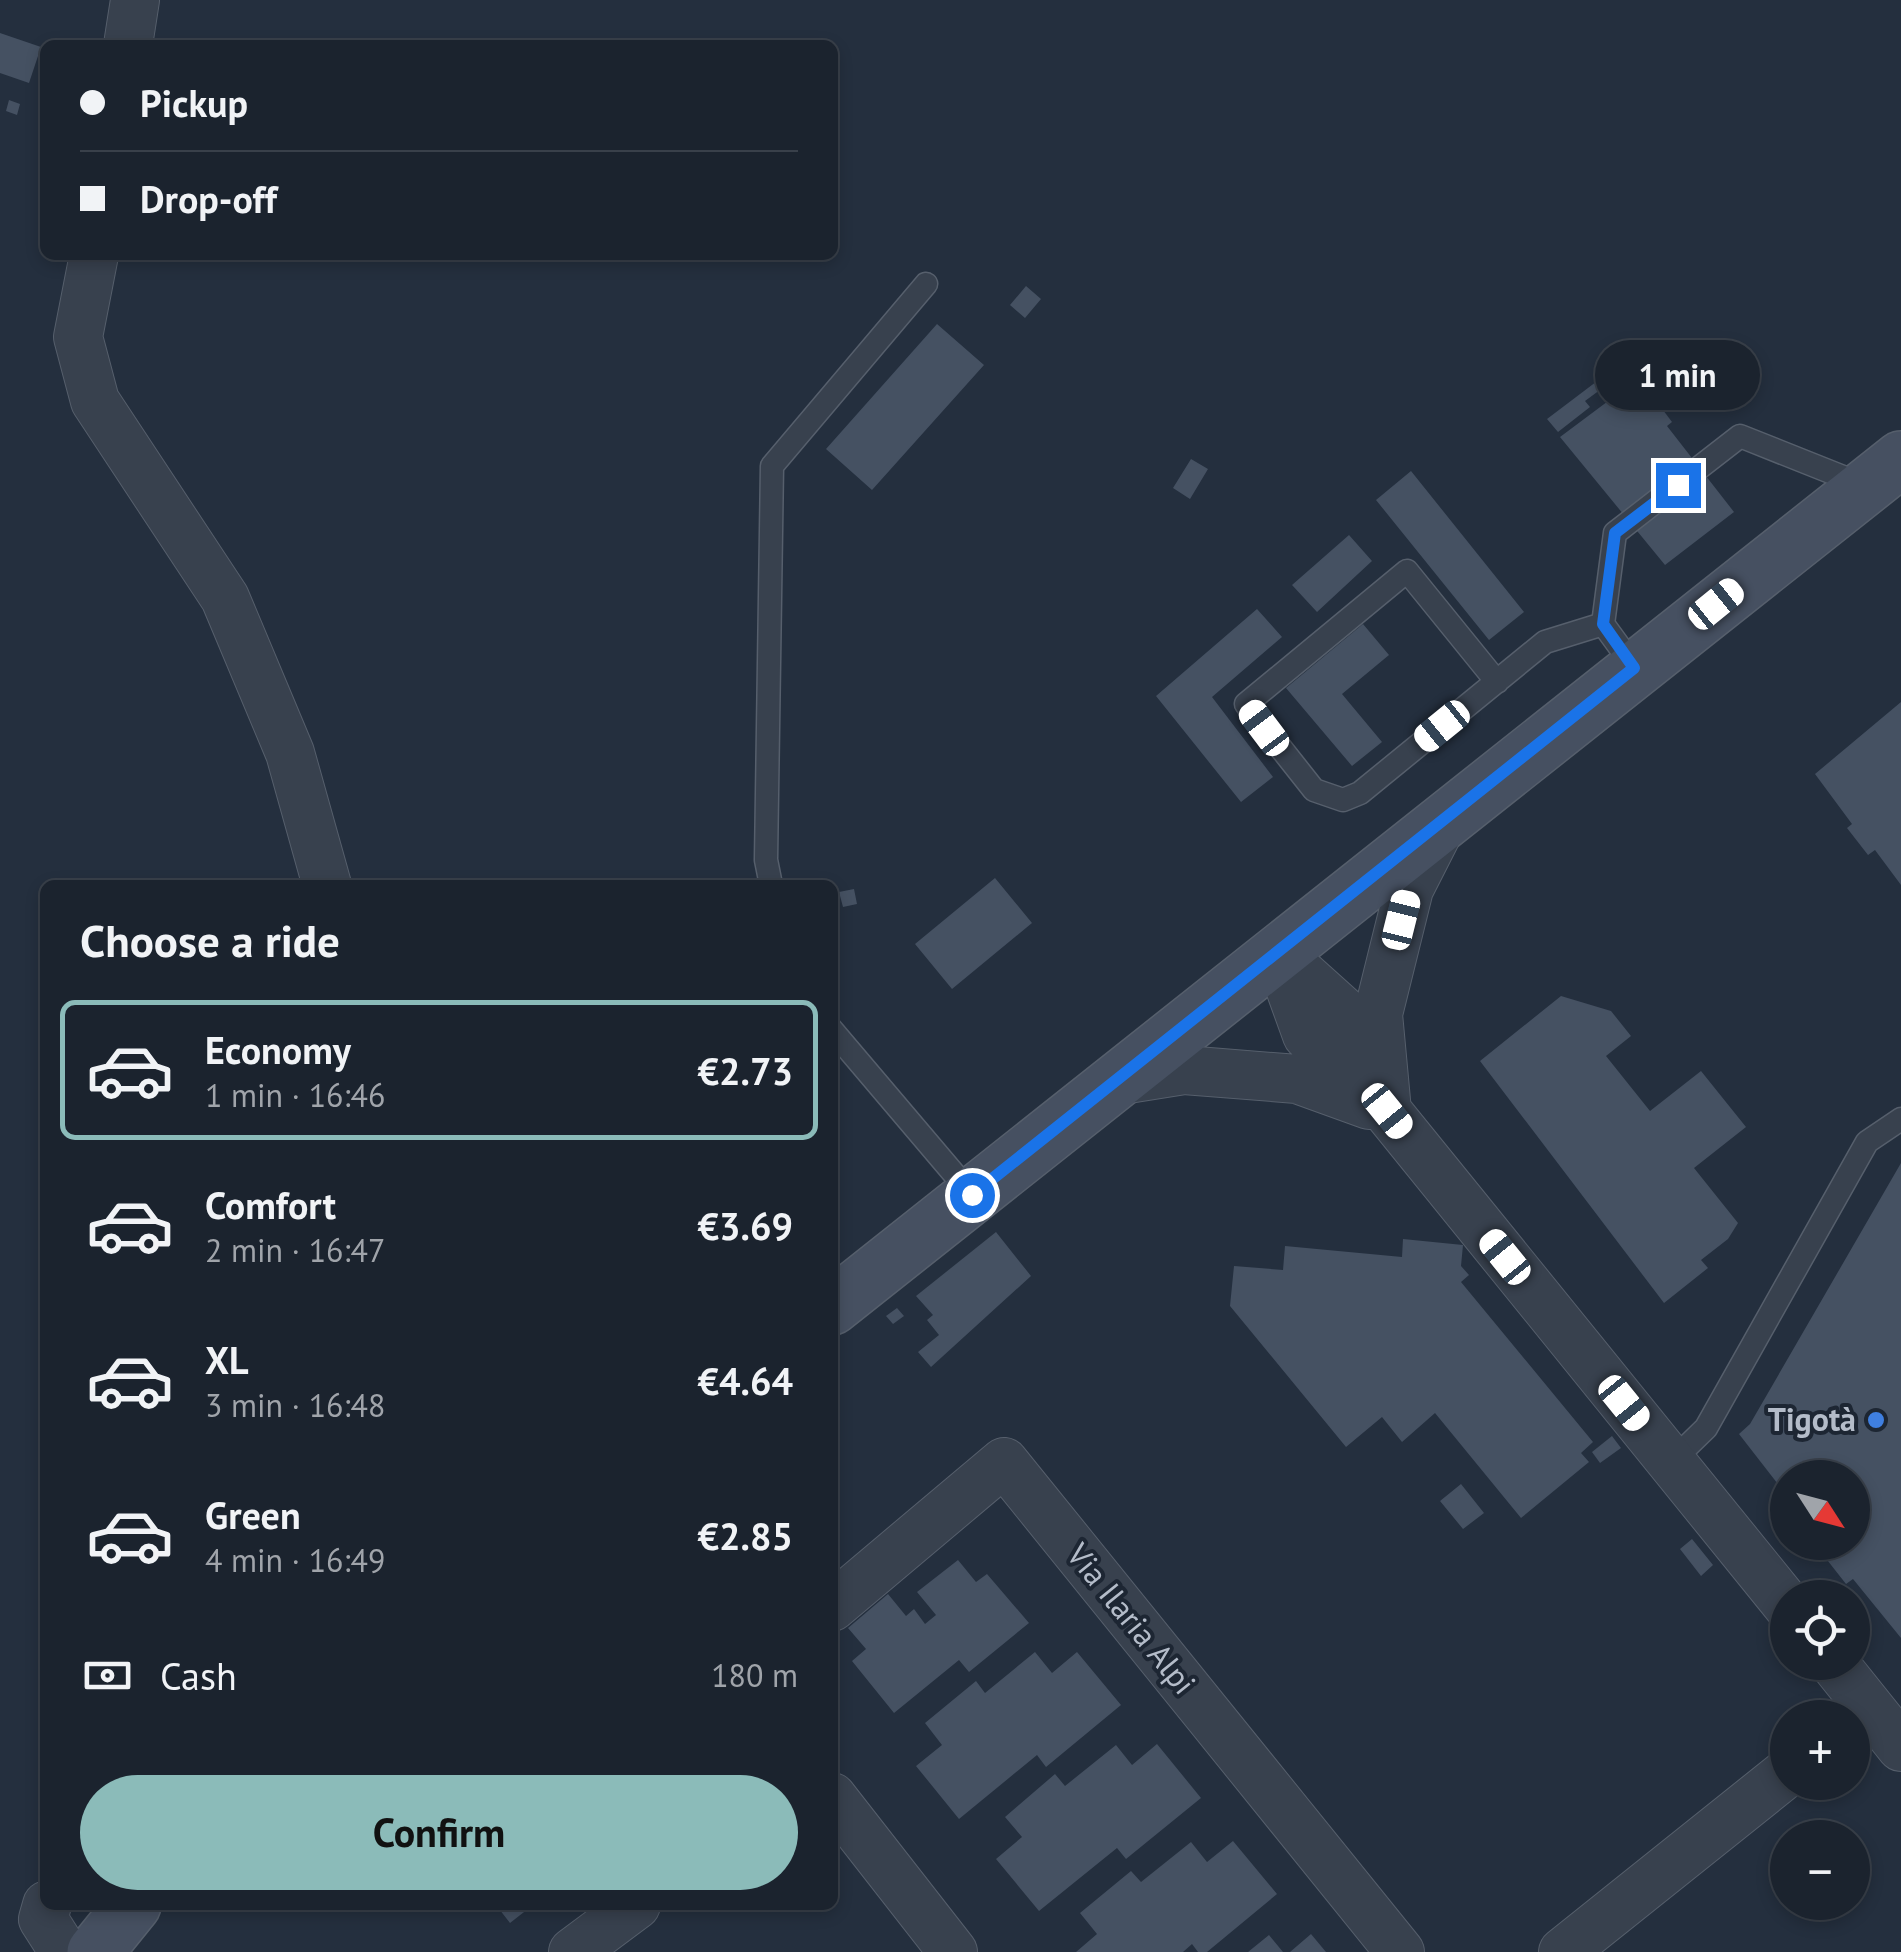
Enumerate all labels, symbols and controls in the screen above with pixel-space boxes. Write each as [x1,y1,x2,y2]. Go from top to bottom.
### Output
text: Pickup [140,78,248,127]
text: Drop-off [140,174,277,223]
callout: 1 min [1596,340,1760,410]
text: 1 min [1638,354,1717,396]
route end [1656,463,1701,508]
car [1683,573,1749,635]
car [1234,695,1294,761]
car [1409,695,1475,757]
car [1379,887,1423,953]
text: Choose a ride [80,911,340,969]
icon: car [85,1025,175,1115]
text: Economy [205,1025,351,1074]
text: €2.73 [697,1046,793,1095]
text: 1 min · 16:46 [205,1074,385,1116]
car [1356,1078,1418,1144]
route start [950,1173,995,1218]
icon: car [85,1180,175,1270]
text: Comfort [205,1180,336,1229]
text: €3.69 [697,1201,793,1250]
car [1474,1224,1536,1290]
text: 2 min · 16:47 [205,1229,385,1271]
icon: car [85,1335,175,1425]
text: XL [205,1335,249,1384]
text: €4.64 [697,1356,793,1405]
car [1593,1370,1655,1436]
text: 3 min · 16:48 [205,1384,385,1426]
place label: Tigotà [1768,1398,1856,1440]
marker: Tigotà [1865,1409,1887,1431]
north arrow [1770,1460,1870,1560]
map controls [1770,1460,1870,1920]
icon: car [85,1490,175,1580]
text: Green [205,1490,301,1539]
text: €2.85 [697,1511,793,1560]
street label: Via Ilaria Alpi [1057,1533,1206,1703]
text: 4 min · 16:49 [205,1539,385,1581]
button: locate [1770,1580,1870,1680]
icon: cash [80,1648,135,1703]
text: Cash [160,1651,237,1700]
text: 180 m [711,1654,798,1696]
button: + [1770,1700,1870,1800]
button: Confirm [80,1775,798,1890]
button: − [1770,1820,1870,1920]

